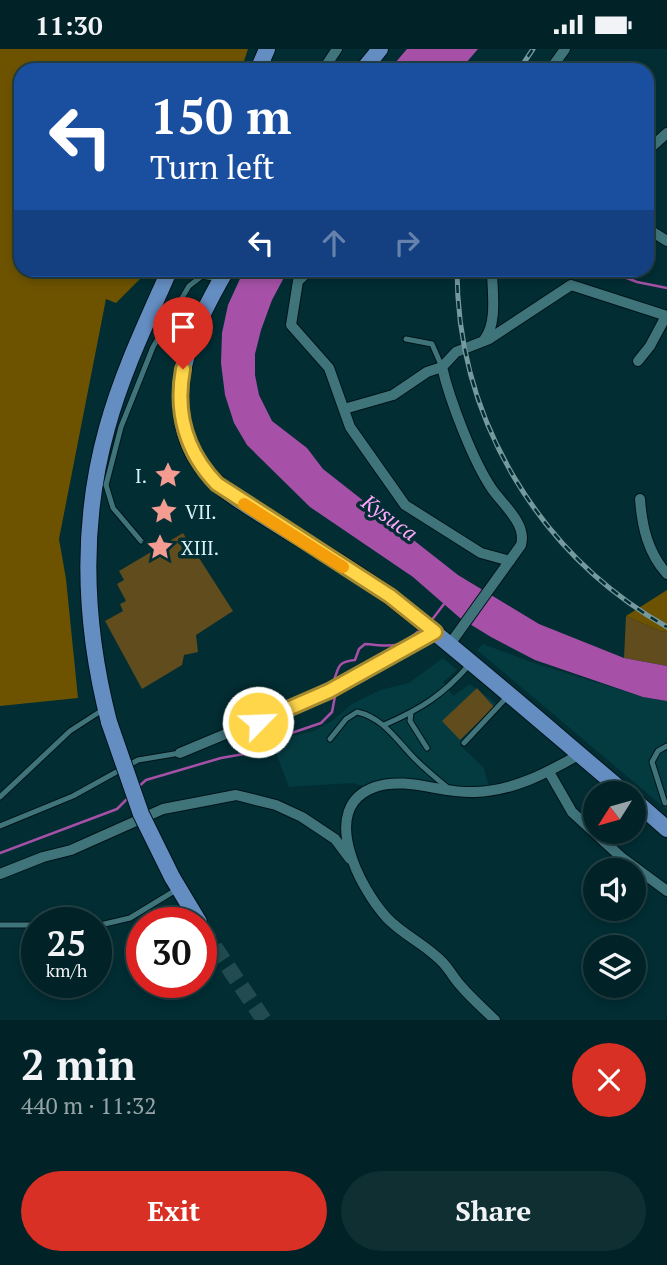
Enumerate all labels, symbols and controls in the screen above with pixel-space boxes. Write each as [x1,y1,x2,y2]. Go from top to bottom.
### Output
text: 11:30 [35,8,103,42]
text: 150 m [150,83,292,148]
icon: left [35,91,126,182]
text: Turn left [150,146,274,188]
icon: left [242,224,280,262]
icon: ahead [315,224,353,262]
icon: right [388,224,426,262]
pin [153,297,213,369]
icon: arrive [164,308,202,346]
place icon: I. [153,460,183,490]
place label: I. [135,463,147,488]
water label: Kysuca [356,487,423,547]
place icon: VII. [149,496,179,526]
place label: VII. [185,499,217,524]
place icon: XIII. [145,532,175,562]
place label: XIII. [181,535,219,560]
position arrow [221,685,295,759]
north arrow [583,781,646,843]
map controls [583,781,646,998]
button: sound [583,858,646,921]
speed limit sign: 30 [126,907,217,998]
text: 25 [47,920,86,966]
button: layers [583,935,646,998]
text: km/h [46,958,87,982]
text: 2 min [21,1036,136,1092]
button: close [572,1043,646,1117]
text: 440 m · 11:32 [21,1090,156,1121]
button: Exit [21,1171,327,1251]
button: Share [341,1171,646,1251]

